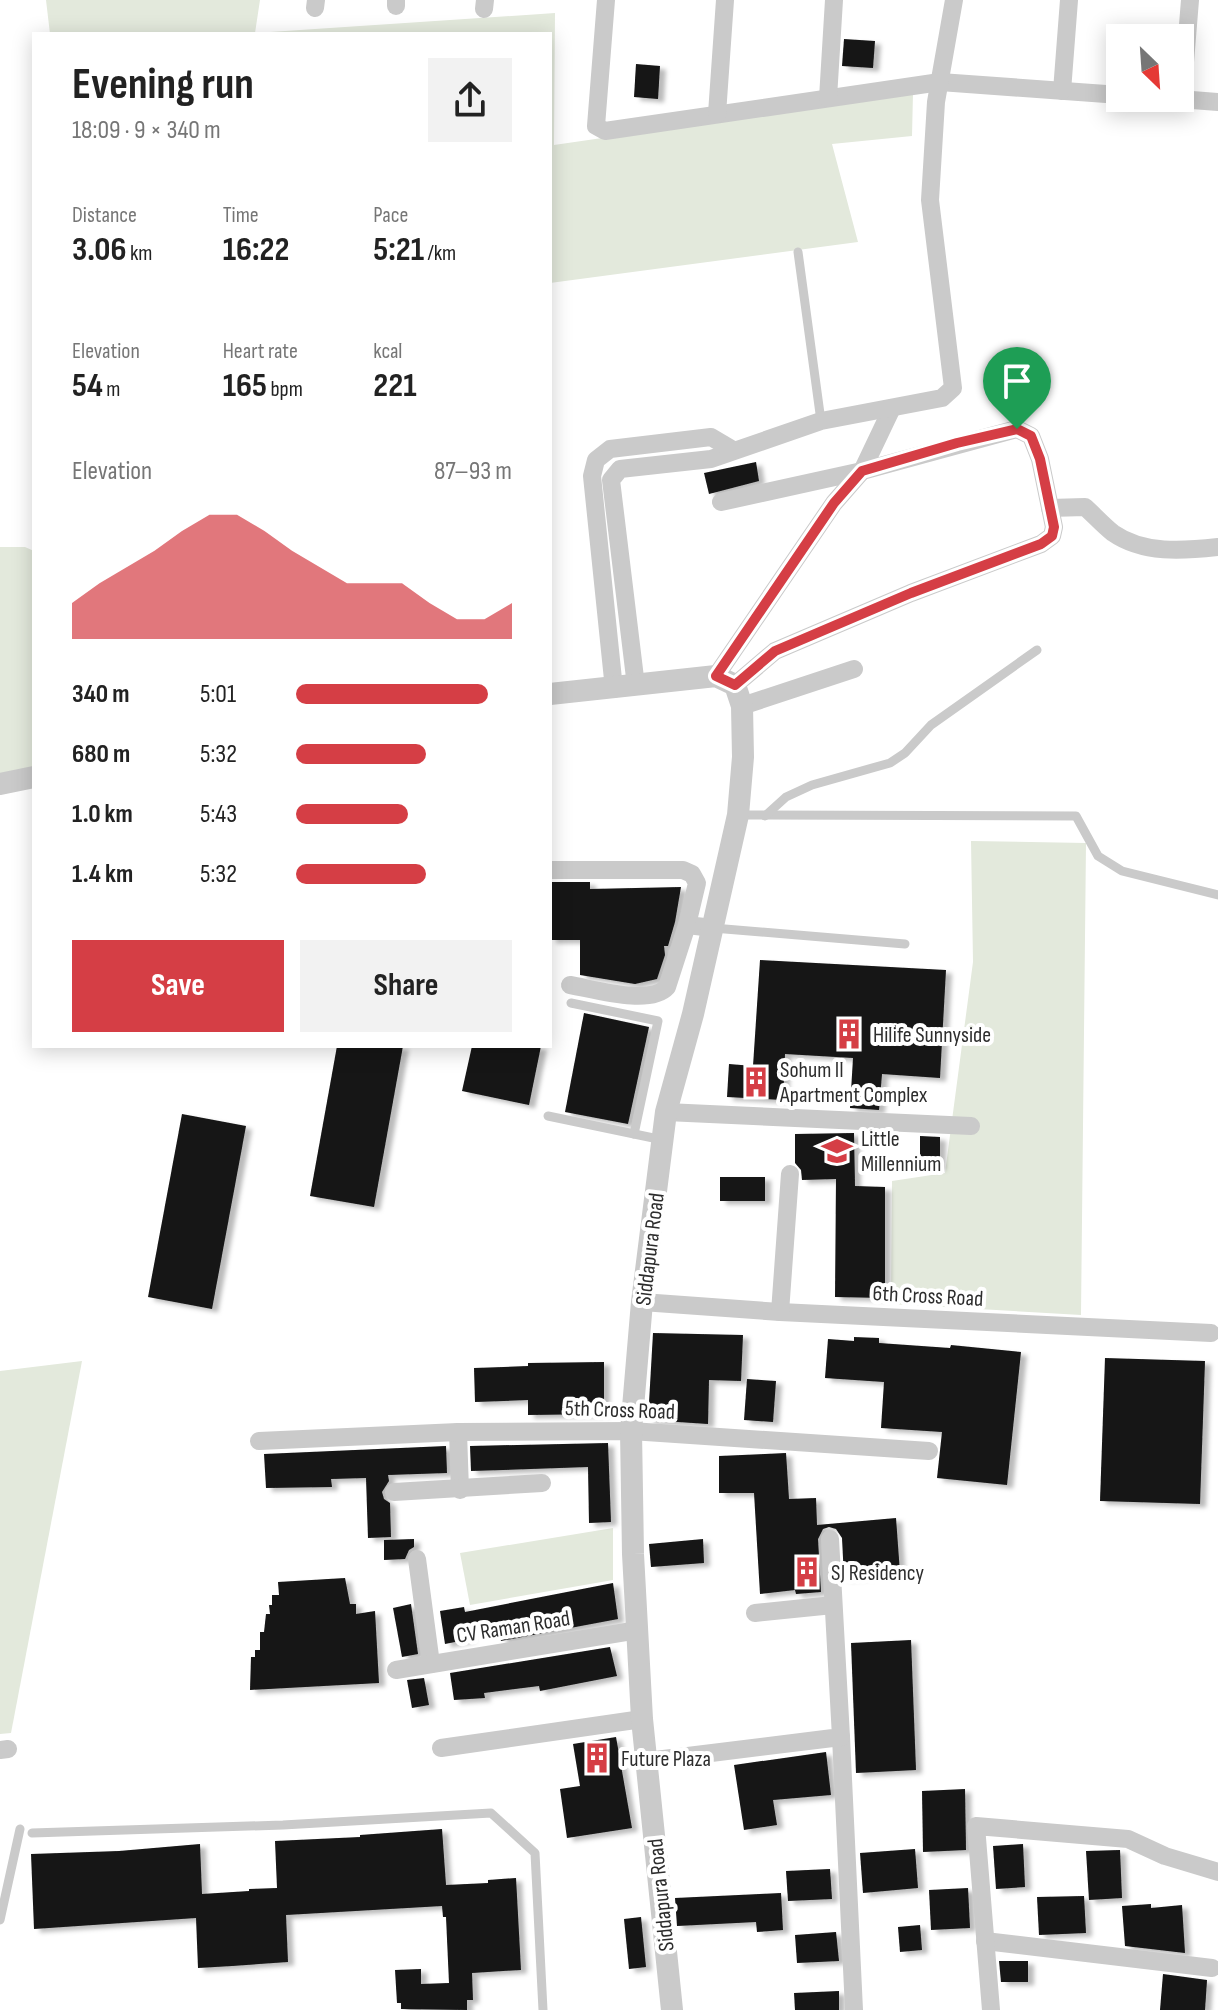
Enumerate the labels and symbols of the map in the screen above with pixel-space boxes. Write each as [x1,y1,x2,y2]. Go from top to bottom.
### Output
north arrow [1106,24,1194,112]
pin [983,347,1051,429]
building icon: Hilife Sunnyside [832,1017,866,1051]
place label: Hilife Sunnyside [873,1022,991,1049]
place label: Sohum II Apartment Complex [779,1057,928,1109]
building icon: Sohum II Apartment Complex [739,1065,773,1099]
place label: Little Millennium [861,1126,941,1178]
school or university icon: Little Millennium [820,1134,854,1168]
street label: Siddapura Road [630,1191,671,1307]
street label: 6th Cross Road [872,1280,984,1313]
street label: 5th Cross Road [565,1395,675,1426]
building icon: SJ Residency [790,1555,824,1589]
place label: SJ Residency [831,1560,925,1587]
street label: CV Raman Road [454,1605,572,1650]
building icon: Future Plaza [580,1741,614,1775]
place label: Future Plaza [621,1746,711,1773]
street label: Siddapura Road [642,1837,681,1953]

